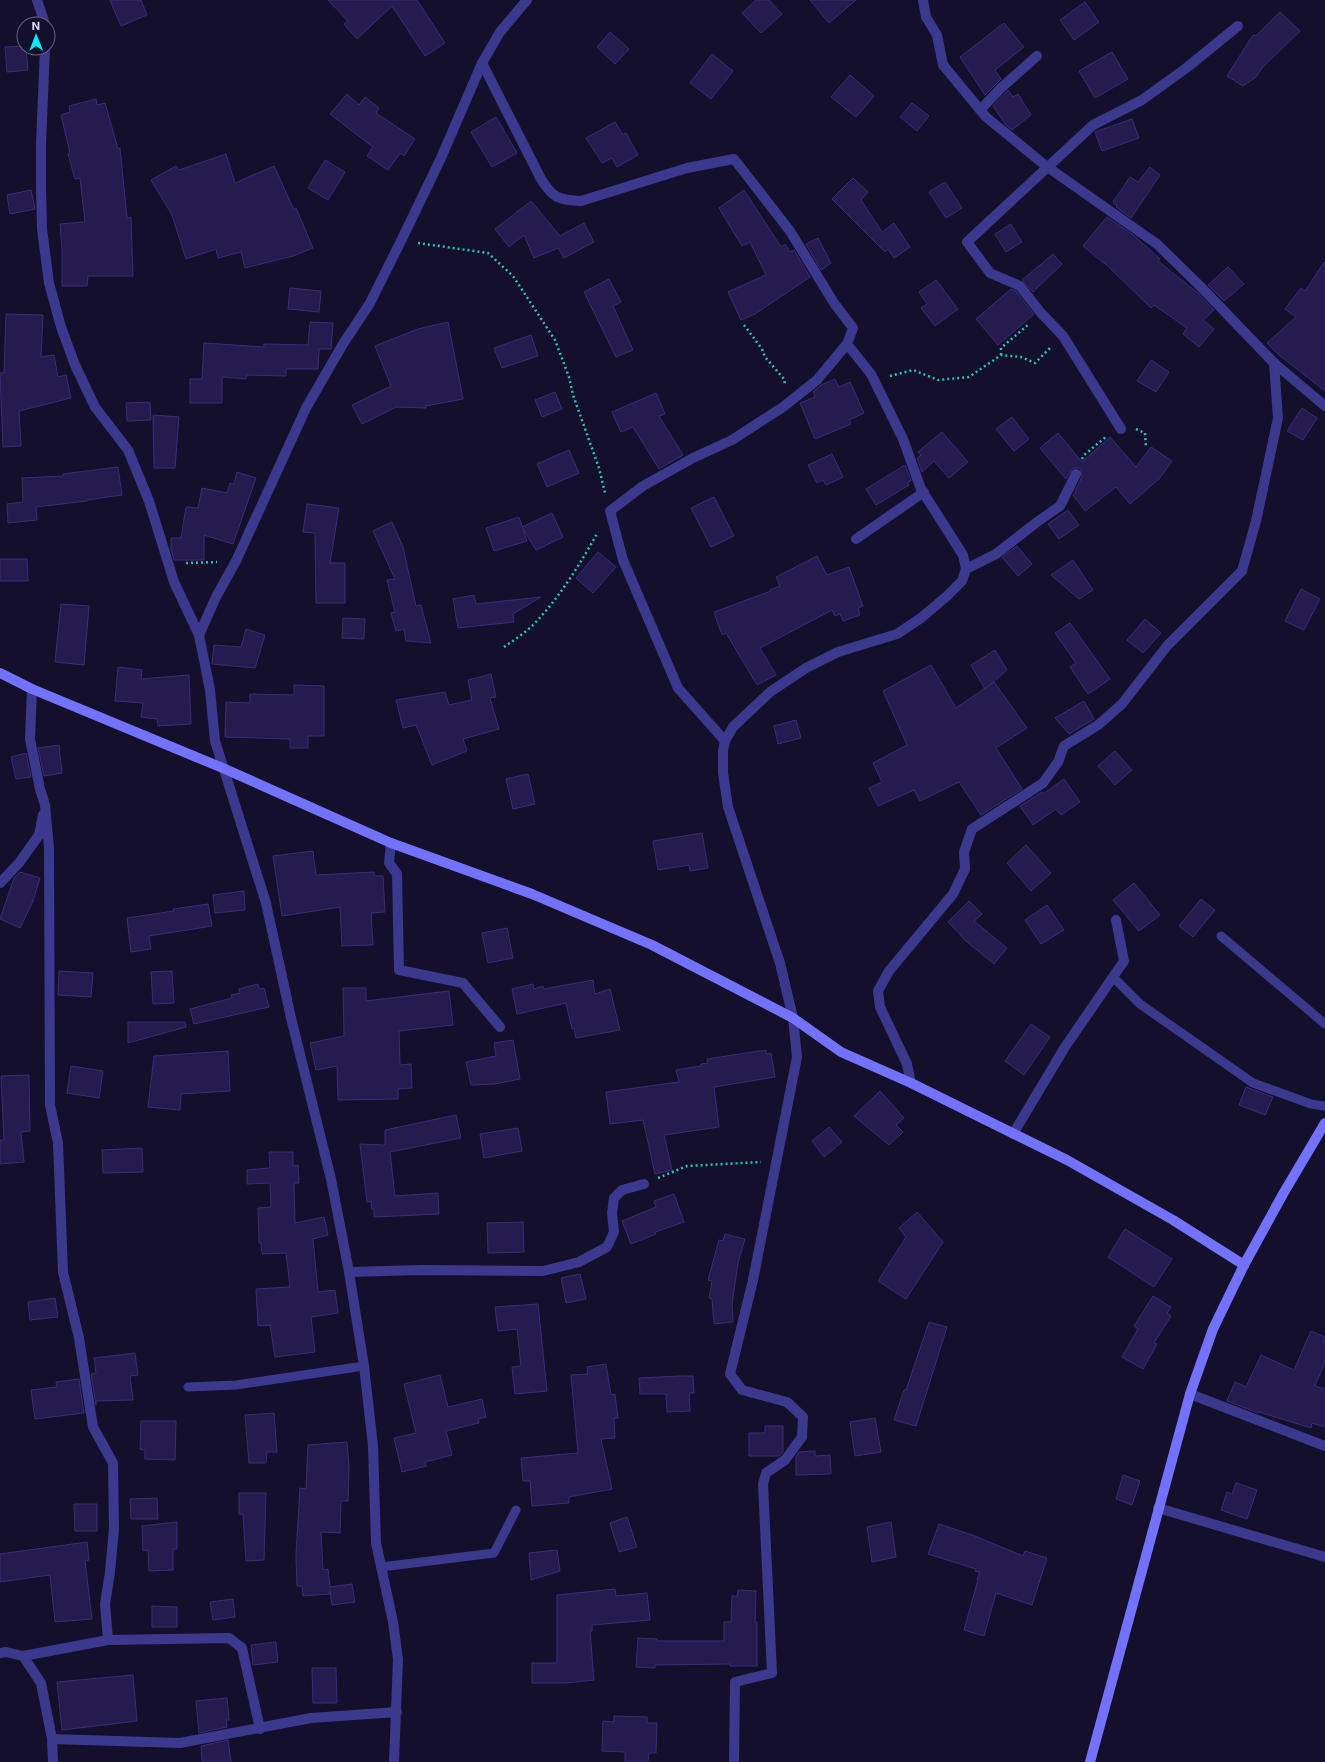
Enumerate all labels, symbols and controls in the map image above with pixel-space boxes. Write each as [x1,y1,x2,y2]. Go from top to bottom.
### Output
north arrow [16,16,56,56]
text: N [32,19,40,33]

